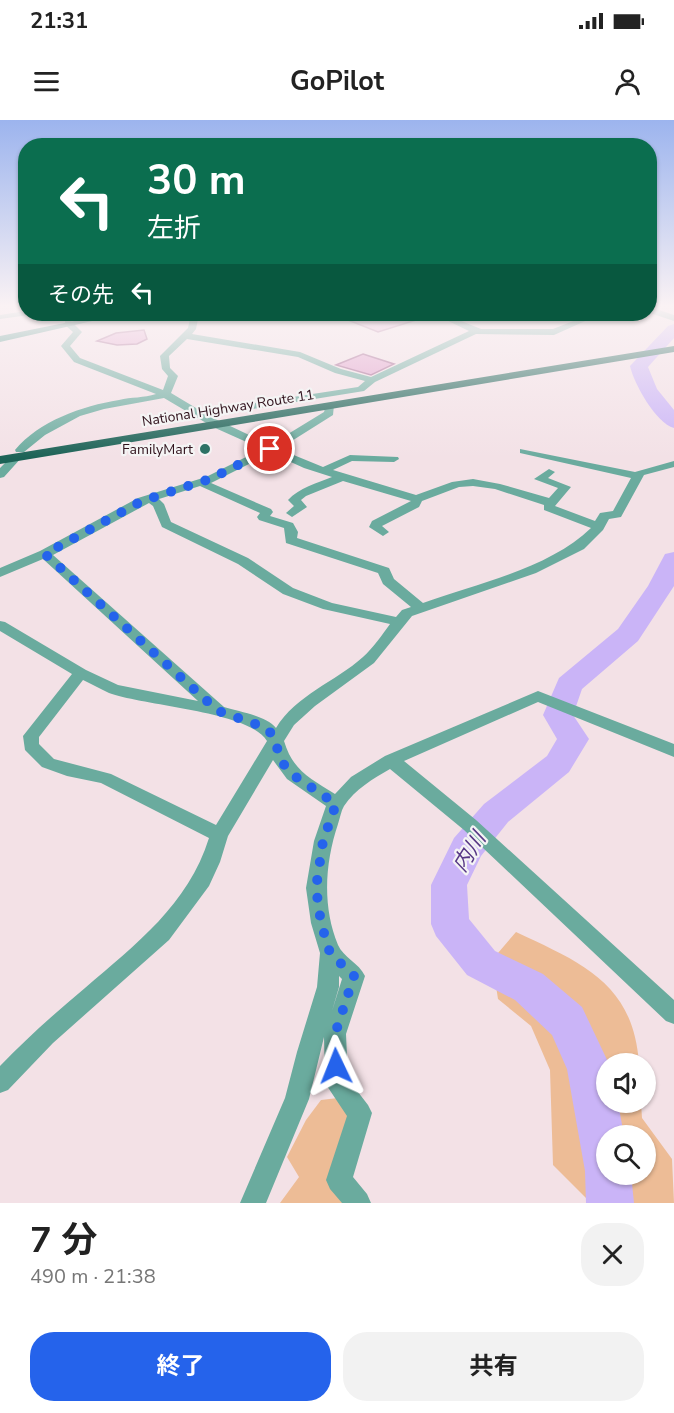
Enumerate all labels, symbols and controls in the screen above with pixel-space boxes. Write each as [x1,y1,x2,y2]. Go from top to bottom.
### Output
text: 21:31 [30,6,88,36]
text: GoPilot [290,63,384,100]
icon: menu [30,65,63,98]
icon: person [611,65,644,98]
text: 30 m [147,152,246,209]
icon: left [48,162,126,240]
text: 左折 [147,210,201,247]
icon: left [126,276,159,309]
text: その先 [48,280,114,310]
street label: National Highway Route 11 [141,385,315,431]
pin [244,423,295,474]
icon: arrive [253,432,286,465]
place label: FamilyMart [122,440,193,459]
marker: FamilyMart [198,442,212,456]
water label: 内川 [446,825,493,877]
position arrow [304,1034,368,1098]
map controls [596,1053,656,1185]
button: sound [596,1053,656,1113]
button: search [596,1125,656,1185]
text: 7 分 [30,1216,97,1265]
button: close [581,1223,644,1286]
text: 490 m · 21:38 [30,1263,156,1290]
button: 終了 [30,1332,331,1401]
button: 共有 [343,1332,644,1401]

